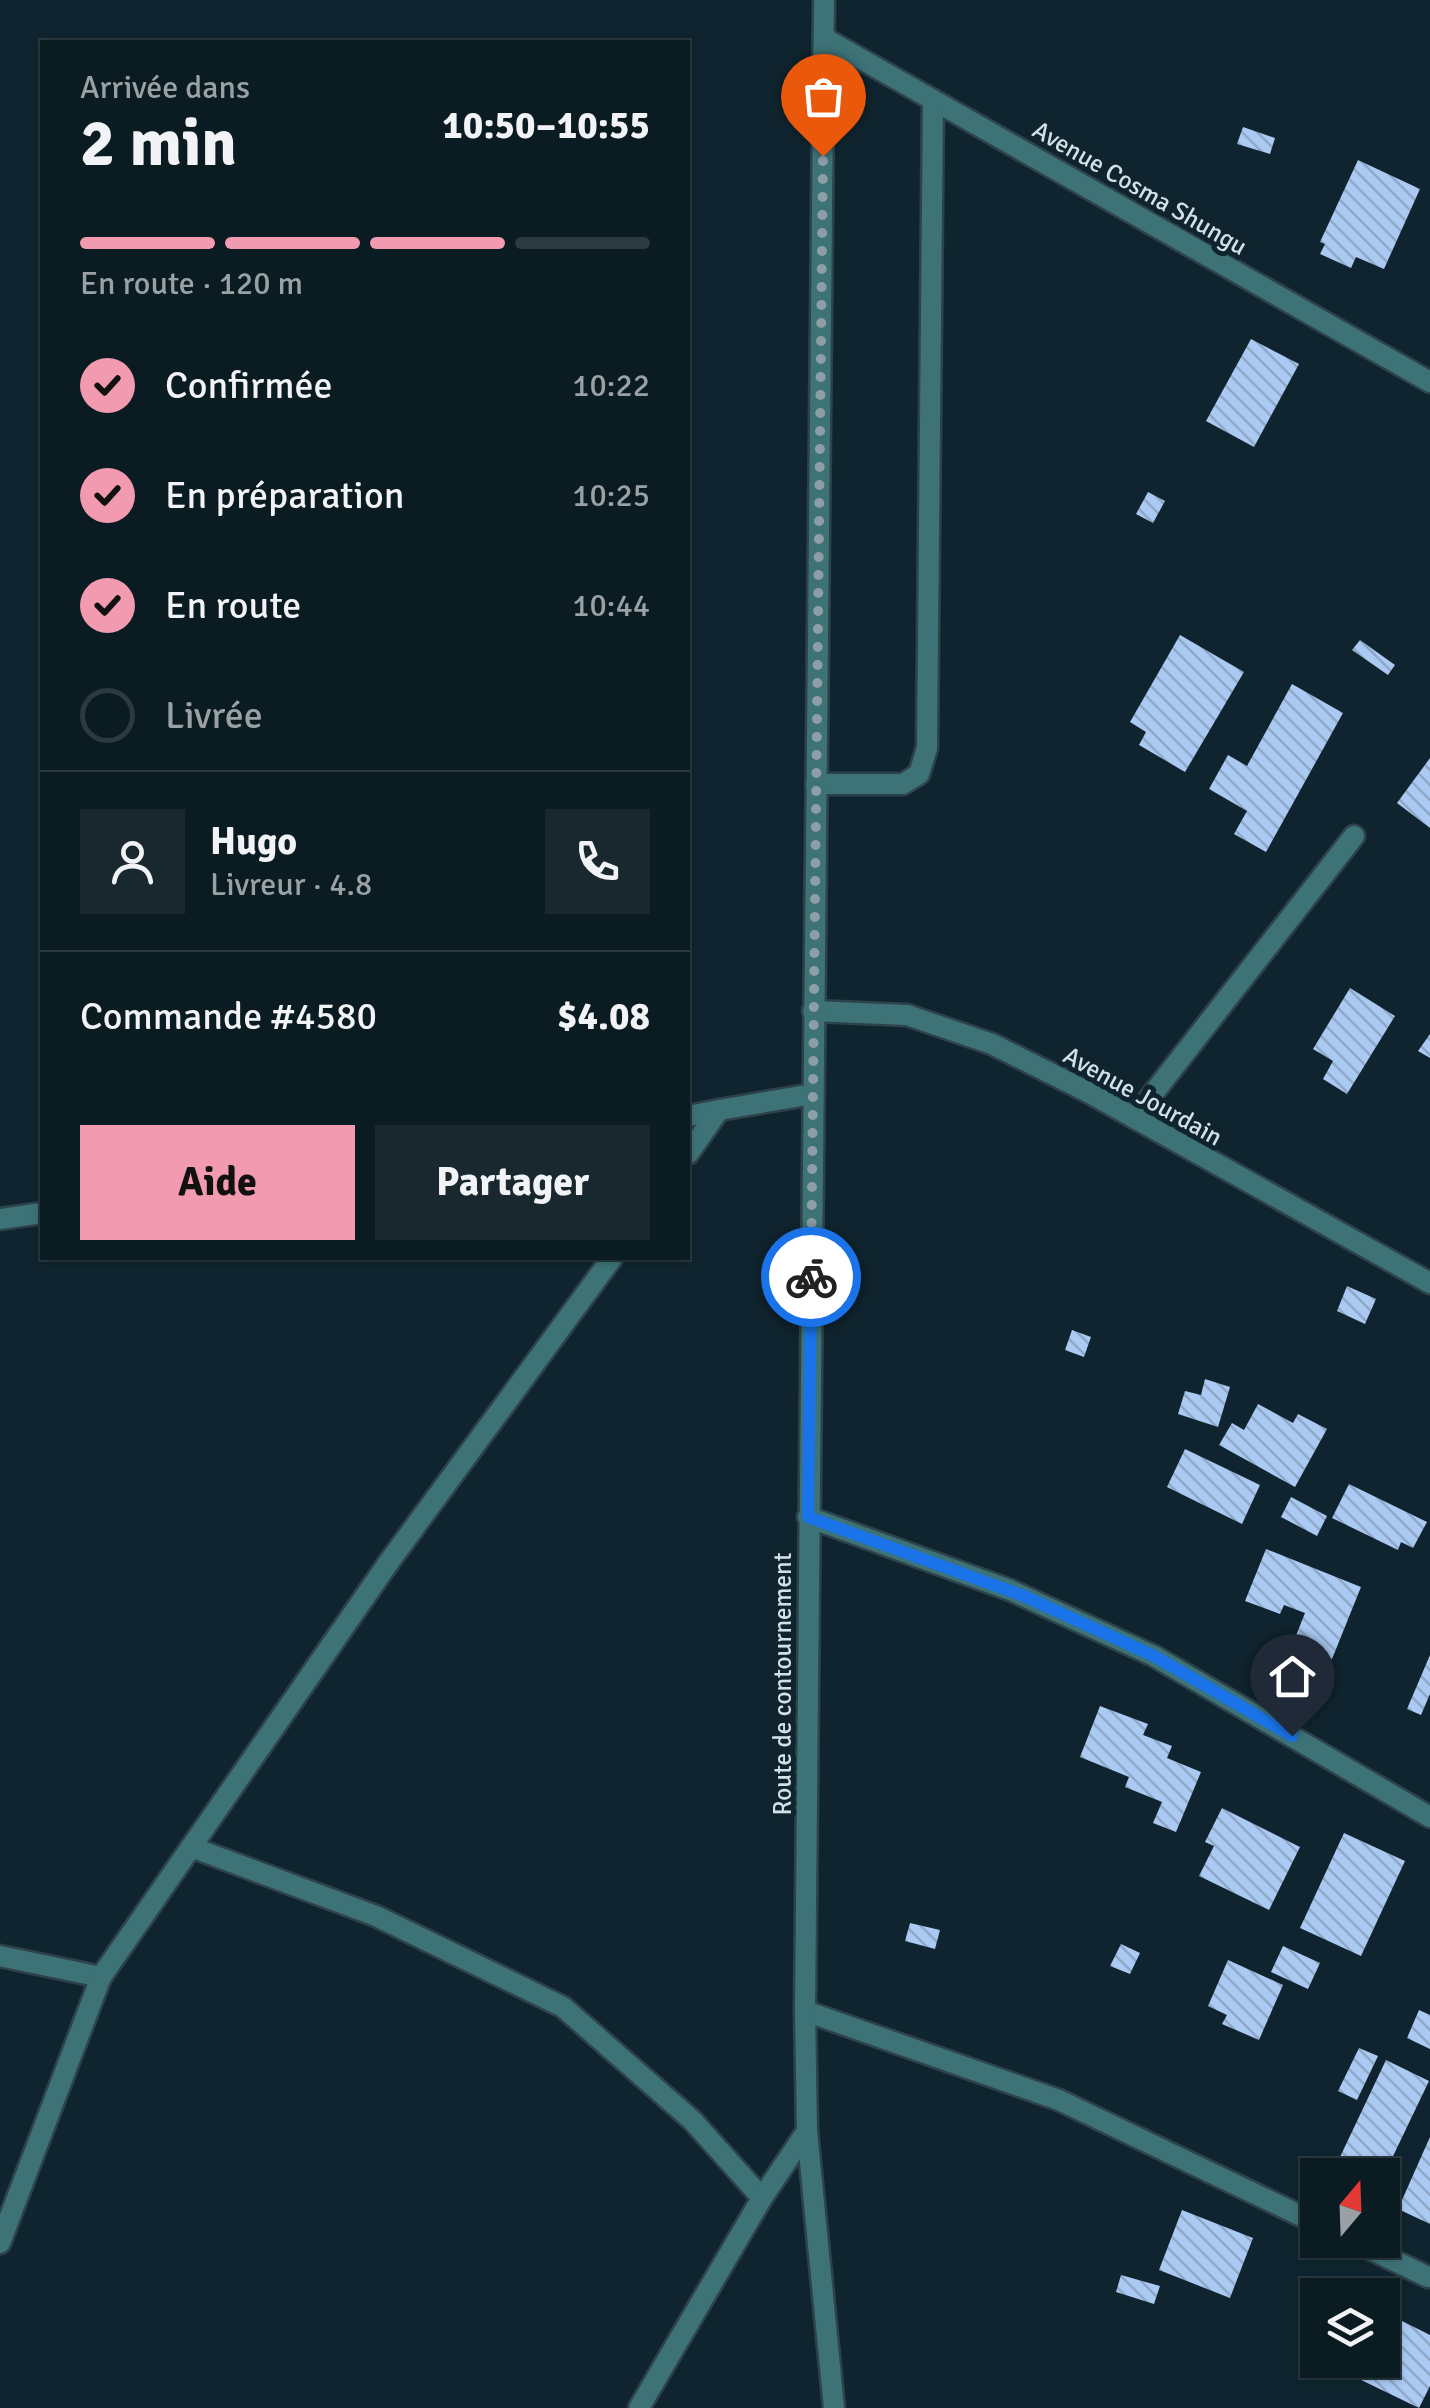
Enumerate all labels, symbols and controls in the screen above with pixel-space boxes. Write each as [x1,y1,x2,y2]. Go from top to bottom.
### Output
pin [781,54,866,157]
text: Arrivée dans [80,68,250,107]
icon: bag [796,69,851,124]
text: 10:50–10:55 [442,102,650,149]
text: 2 min [80,104,237,184]
street label: Avenue Cosma Shungu [1027,114,1253,262]
text: En route · 120 m [80,264,303,303]
icon: check [80,358,135,413]
text: Confirmée [165,362,333,409]
text: 10:22 [572,366,650,405]
icon: check [80,468,135,523]
text: En préparation [165,472,404,519]
text: 10:25 [572,476,650,515]
icon: check [80,578,135,633]
text: En route [165,582,301,629]
text: 10:44 [572,586,650,625]
text: Livrée [165,692,263,739]
button: person [80,809,185,914]
button: phone [545,809,650,914]
text: Hugo [210,818,297,865]
text: Livreur · 4.8 [210,865,372,904]
text: Commande #4580 [80,993,377,1040]
text: $4.08 [557,993,650,1040]
street label: Avenue Jourdain [1058,1040,1228,1152]
button: Aide [80,1125,355,1240]
button: Partager [375,1125,650,1240]
courier [761,1227,861,1327]
icon: bike [784,1250,839,1305]
street label: Route de contournement [767,1552,798,1815]
pin [1250,1634,1335,1737]
icon: home [1265,1649,1320,1704]
north arrow [1300,2158,1400,2258]
map controls [1300,2158,1400,2378]
button: layers [1300,2278,1400,2378]

